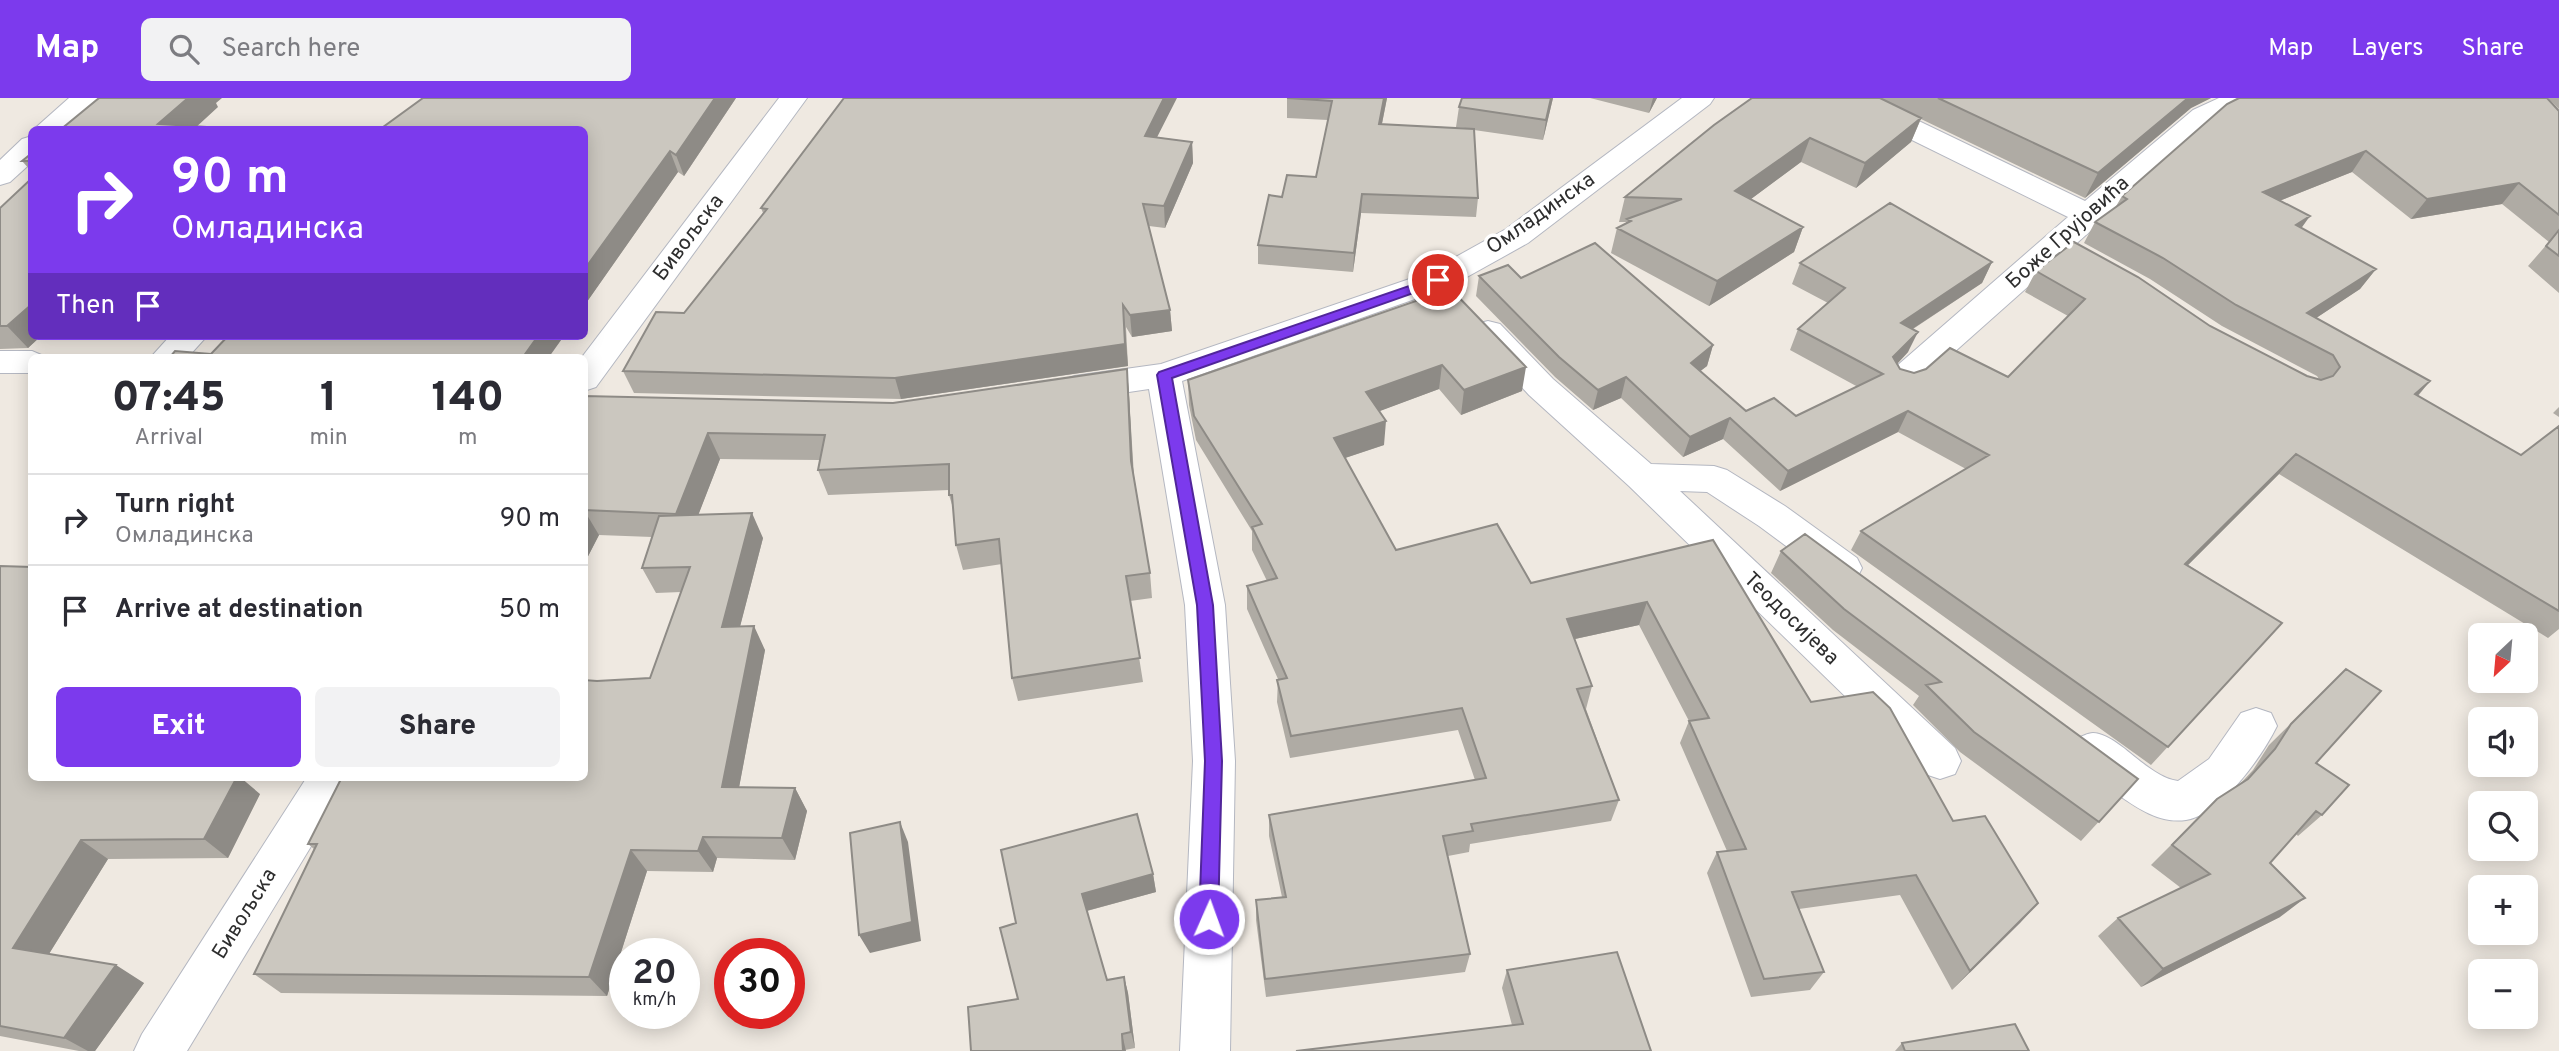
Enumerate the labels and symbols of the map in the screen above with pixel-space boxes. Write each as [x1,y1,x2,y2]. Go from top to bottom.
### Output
street label: Омладинска [1481,167,1601,261]
street label: Боже Грујовића [2001,170,2135,296]
street label: Бивољска [648,189,730,287]
pin [1408,250,1468,310]
street label: Теодосијева [1737,567,1845,671]
north arrow [2468,623,2538,693]
street label: Бивољска [207,864,283,964]
position arrow [1172,882,1246,956]
speed limit sign: 30 [714,938,805,1029]

